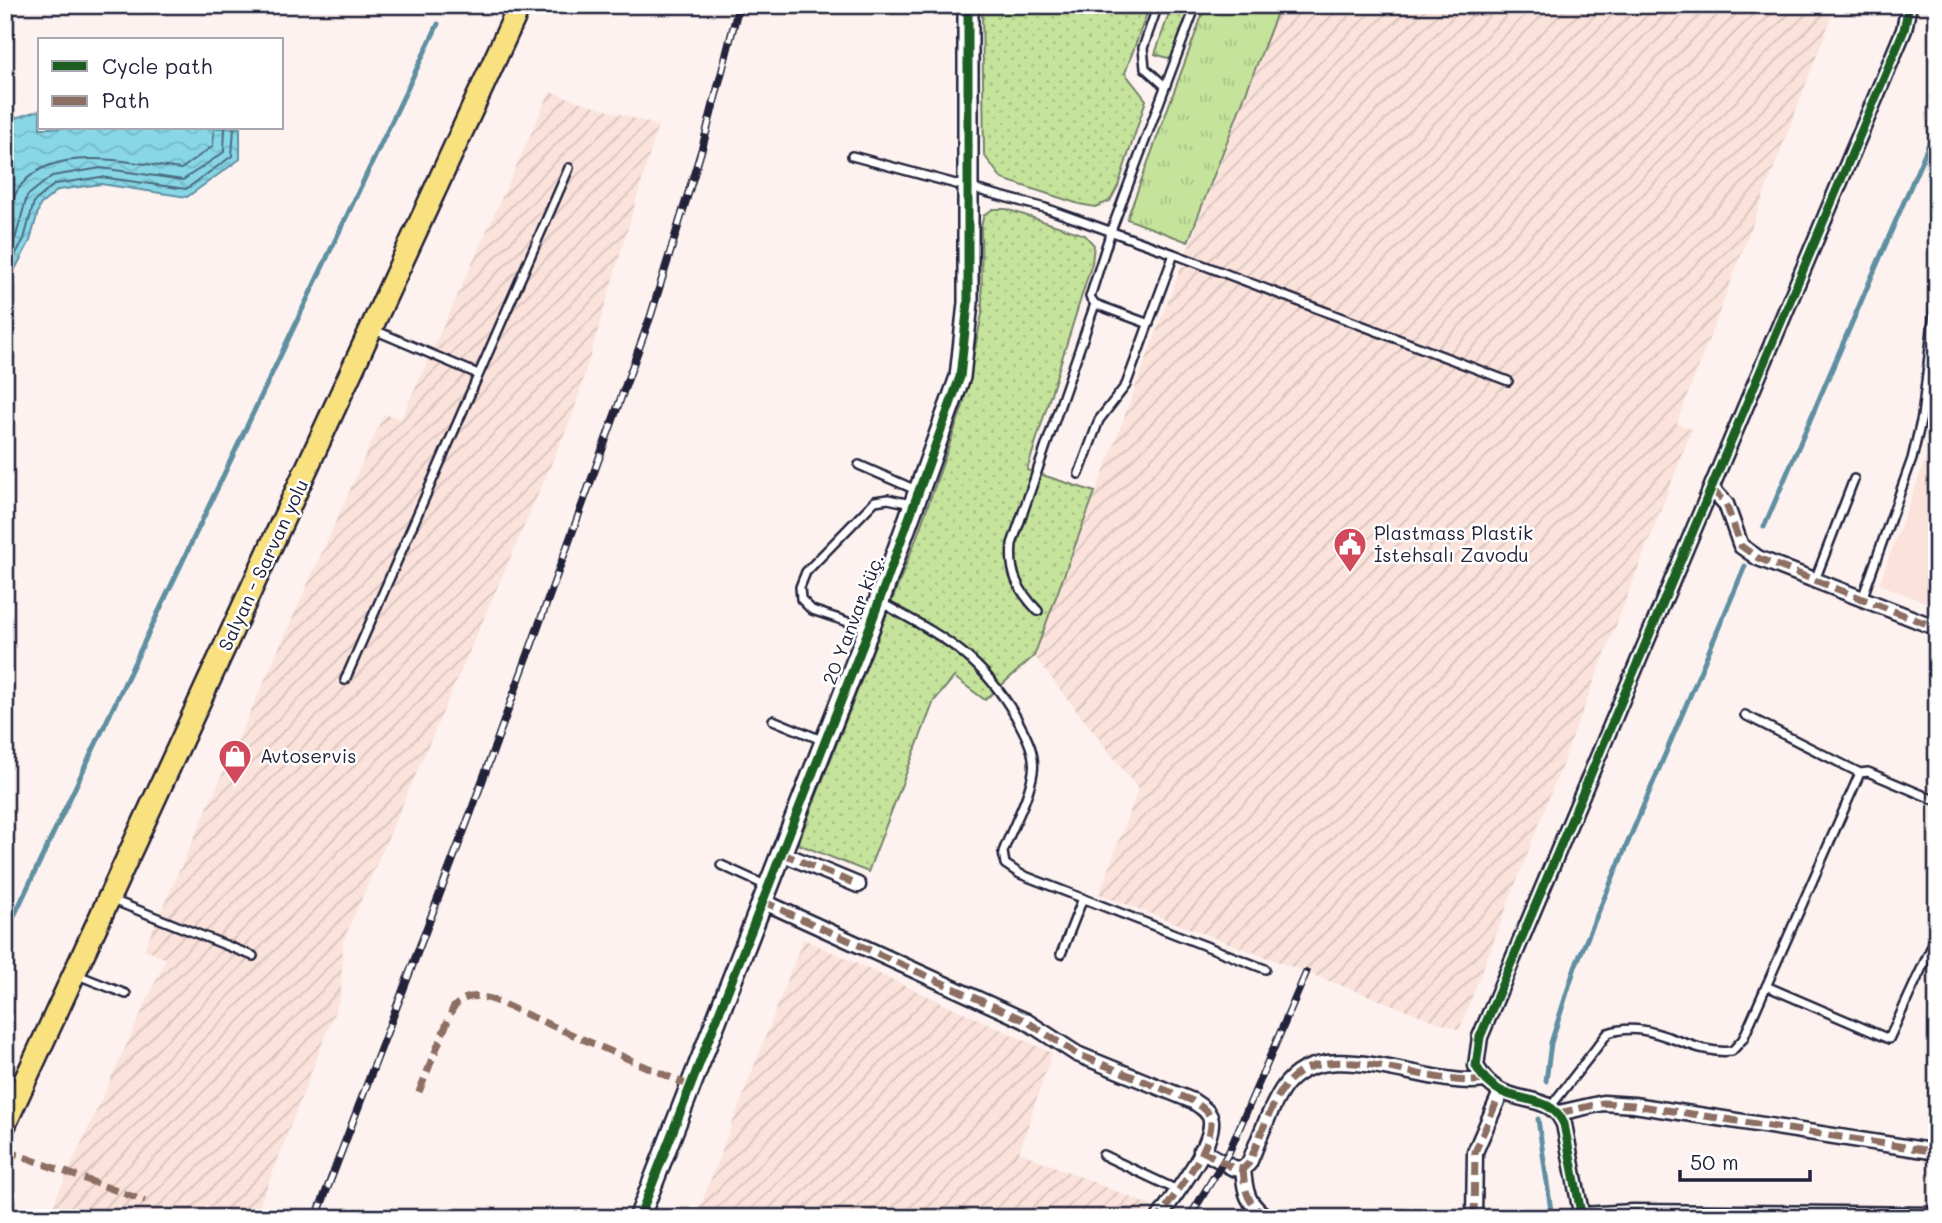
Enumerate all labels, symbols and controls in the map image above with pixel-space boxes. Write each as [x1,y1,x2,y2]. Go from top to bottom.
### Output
legend [38,38,284,130]
text: Cycle path [102,52,212,79]
text: Path [102,86,149,113]
street label: Salyan - Sarvan yolu [212,475,313,655]
place label: Plastmass Plastik İstehsalı Zavodu [1374,520,1533,567]
public building icon: Plastmass Plastik İstehsalı Zavodu [1331,525,1369,574]
street label: 20 Yanvar küç. [816,550,889,688]
shop icon: Avtoservis [216,737,254,786]
place label: Avtoservis [260,743,357,768]
scale bar [1680,1139,1809,1183]
text: 50 m [1690,1148,1739,1175]

